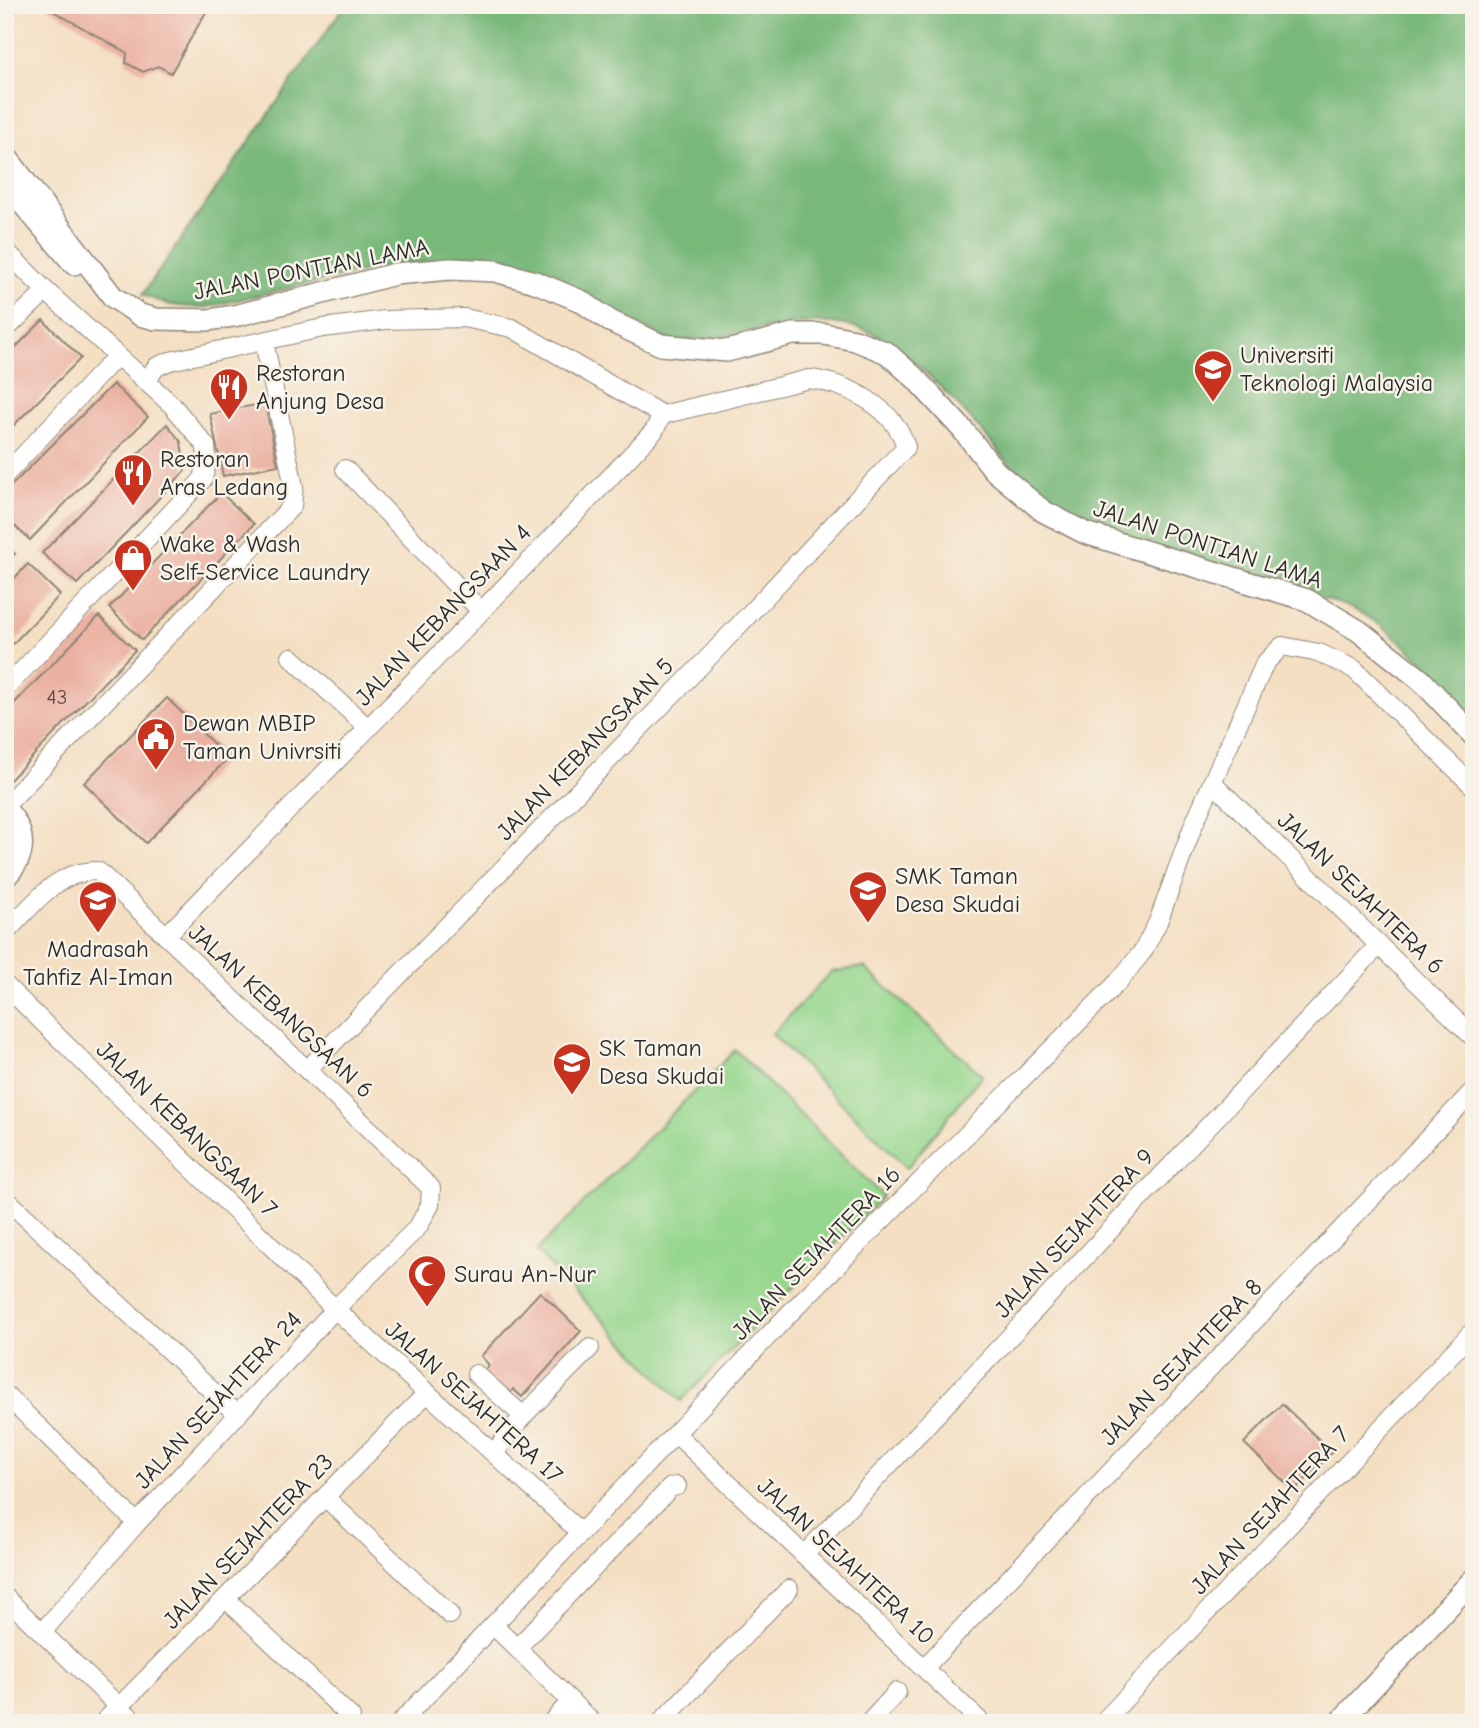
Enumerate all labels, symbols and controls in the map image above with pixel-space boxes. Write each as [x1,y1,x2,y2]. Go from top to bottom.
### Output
street label: JALAN PONTIAN LAMA [191,232,431,306]
place label: Universiti Teknologi Malaysia [1240,341,1433,397]
school or university icon: Universiti Teknologi Malaysia [1192,348,1234,403]
place label: Restoran Anjung Desa [256,359,385,415]
restaurant icon: Restoran Anjung Desa [208,366,250,421]
place label: Restoran Aras Ledang [160,445,288,501]
restaurant icon: Restoran Aras Ledang [112,452,154,507]
street label: JALAN PONTIAN LAMA [1090,494,1326,594]
street label: JALAN KEBANGSAAN 4 [349,519,537,711]
place label: Wake & Wash Self-Service Laundry [160,530,370,586]
shop icon: Wake & Wash Self-Service Laundry [112,537,154,592]
street label: JALAN KEBANGSAAN 5 [491,652,679,846]
house number: 43 [47,685,67,709]
place label: Dewan MBIP Taman Univrsiti [183,709,342,765]
public building icon: Dewan MBIP Taman Univrsiti [135,716,177,771]
street label: JALAN SEJAHTERA 6 [1272,806,1450,980]
place label: SMK Taman Desa Skudai [895,862,1020,918]
school or university icon: SMK Taman Desa Skudai [847,869,889,924]
school or university icon: Madrasah Tahfiz Al-Iman [77,879,119,934]
street label: JALAN KEBANGSAAN 6 [183,918,379,1104]
place label: Madrasah Tahfiz Al-Iman [23,935,173,991]
place label: SK Taman Desa Skudai [599,1034,724,1090]
street label: JALAN KEBANGSAAN 7 [91,1035,283,1223]
school or university icon: SK Taman Desa Skudai [551,1041,593,1096]
street label: JALAN SEJAHTERA 9 [989,1143,1159,1323]
street label: JALAN SEJAHTERA 16 [726,1160,906,1346]
mosque icon: Surau An-Nur [406,1253,448,1308]
place label: Surau An-Nur [454,1260,596,1288]
street label: JALAN SEJAHTERA 8 [1094,1273,1268,1451]
street label: JALAN SEJAHTERA 24 [129,1306,307,1494]
street label: JALAN SEJAHTERA 17 [380,1315,568,1489]
street label: JALAN SEJAHTERA 7 [1185,1420,1355,1600]
street label: JALAN SEJAHTERA 23 [157,1448,339,1634]
street label: JALAN SEJAHTERA 10 [752,1472,940,1650]

